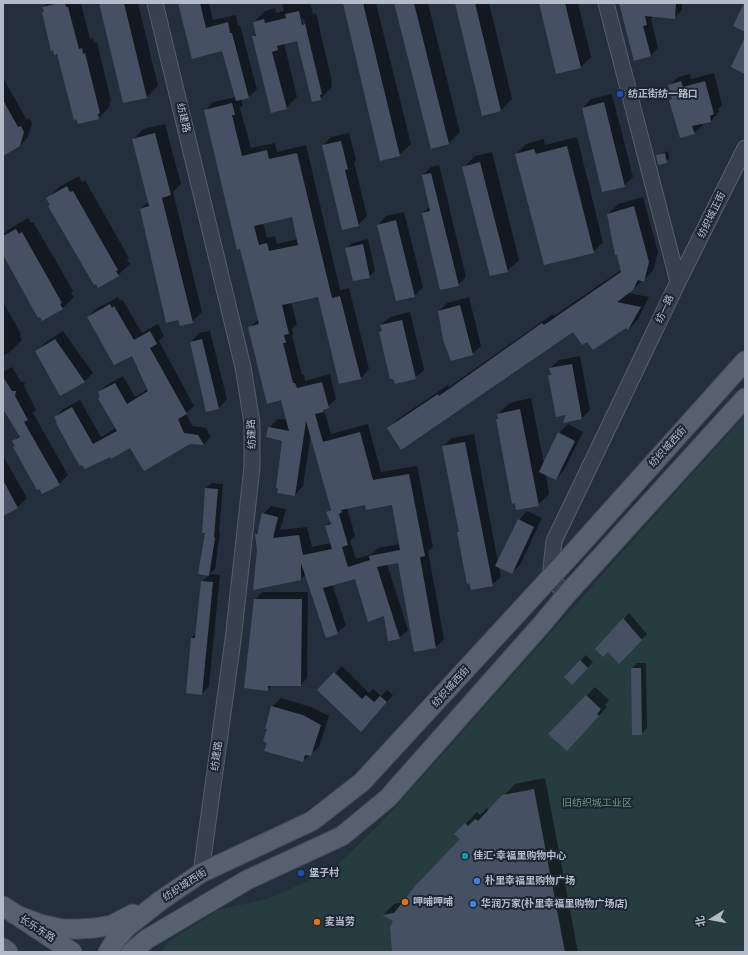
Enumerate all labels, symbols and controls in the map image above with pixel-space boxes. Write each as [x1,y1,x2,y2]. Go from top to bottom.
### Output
place label: 纺正街纺一路口 [628,88,698,100]
marker: 纺正街纺一路口 [615,89,625,99]
street label: 纺建路 [174,102,192,134]
street label: 纺织城正街 [696,190,728,240]
street label: 纺一路 [653,293,677,325]
street label: 纺建路 [245,419,259,449]
street label: 纺织城西街 [647,424,689,470]
street label: 纺织城西街 [430,664,472,710]
street label: 纺建路 [209,740,225,772]
park label: 旧纺织城工业区 [562,797,632,809]
place label: 佳汇·幸福里购物中心 [473,850,566,862]
marker: 佳汇·幸福里购物中心 [460,851,470,861]
street label: 纺织城西街 [161,866,209,904]
place label: 堡子村 [309,867,339,879]
marker: 堡子村 [296,868,306,878]
place label: 朴里幸福里购物广场 [485,875,575,887]
marker: 朴里幸福里购物广场 [472,876,482,886]
place label: 呷哺呷哺 [413,896,453,908]
marker: 呷哺呷哺 [400,897,410,907]
place label: 华润万家(朴里幸福里购物广场店) [481,898,628,910]
marker: 华润万家(朴里幸福里购物广场店) [468,899,478,909]
north arrow [692,899,732,939]
street label: 长乐东路 [17,913,57,945]
text: 北 [693,915,707,928]
place label: 麦当劳 [325,916,355,928]
marker: 麦当劳 [312,917,322,927]

